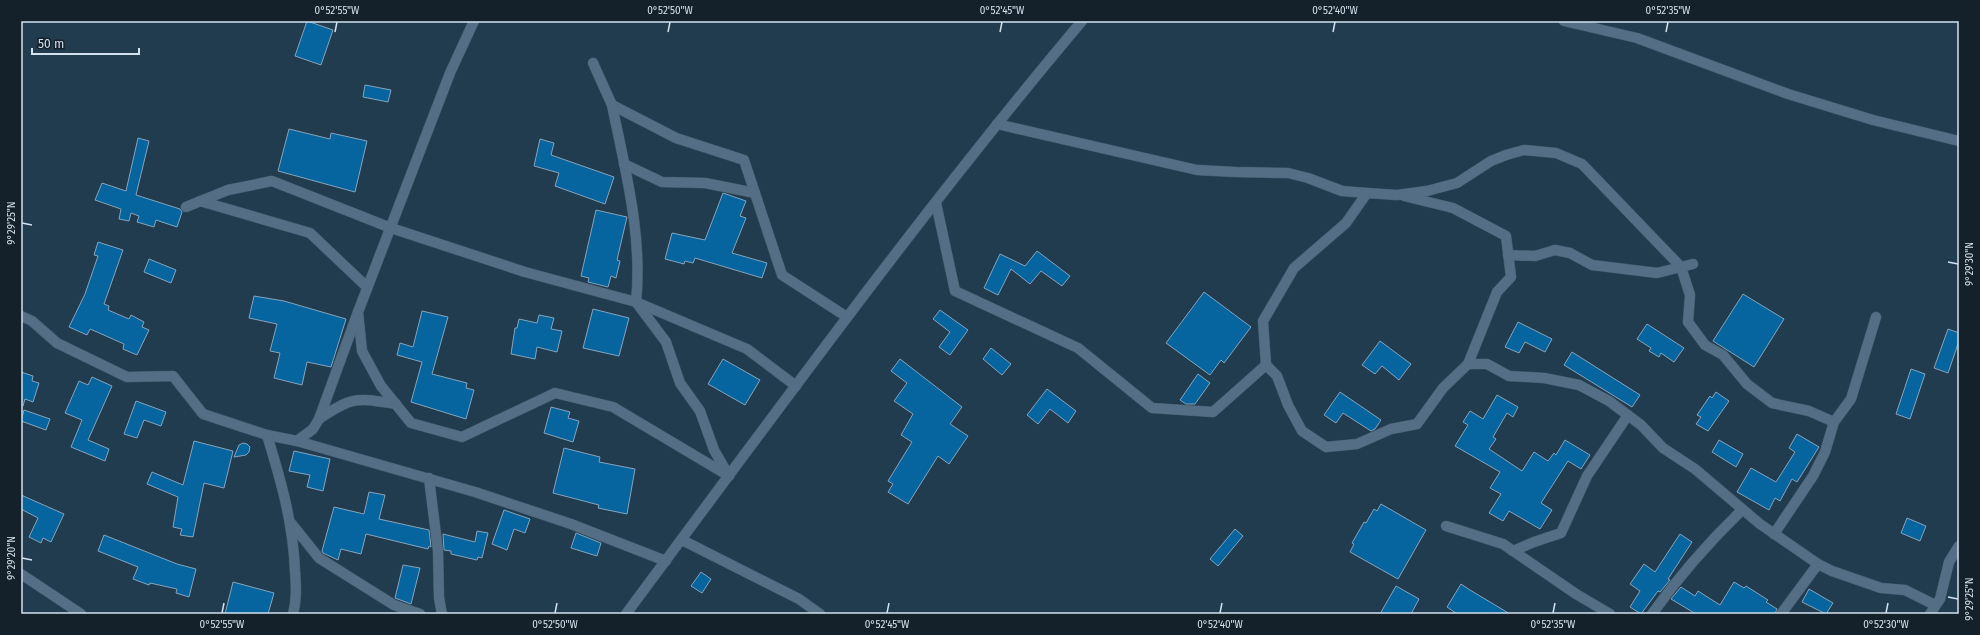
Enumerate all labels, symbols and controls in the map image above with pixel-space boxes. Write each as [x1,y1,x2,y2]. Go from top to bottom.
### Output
text: 0°52'55"W [315,5,360,17]
text: 0°52'50"W [647,5,694,17]
text: 0°52'45"W [980,5,1025,17]
text: 0°52'40"W [1312,5,1358,17]
text: 0°52'35"W [1646,5,1691,17]
scale bar [32,30,139,56]
text: 50 m [38,37,64,51]
text: 9°29'25"N [6,201,18,245]
text: 9°29'30"N [1964,242,1976,286]
text: 9°29'20"N [6,536,18,580]
text: 9°29'25"N [1964,577,1976,621]
text: 0°52'55"W [200,619,245,631]
text: 0°52'50"W [532,619,579,631]
text: 0°52'45"W [865,619,910,631]
text: 0°52'40"W [1197,619,1243,631]
text: 0°52'35"W [1531,619,1576,631]
text: 0°52'30"W [1863,619,1910,631]

